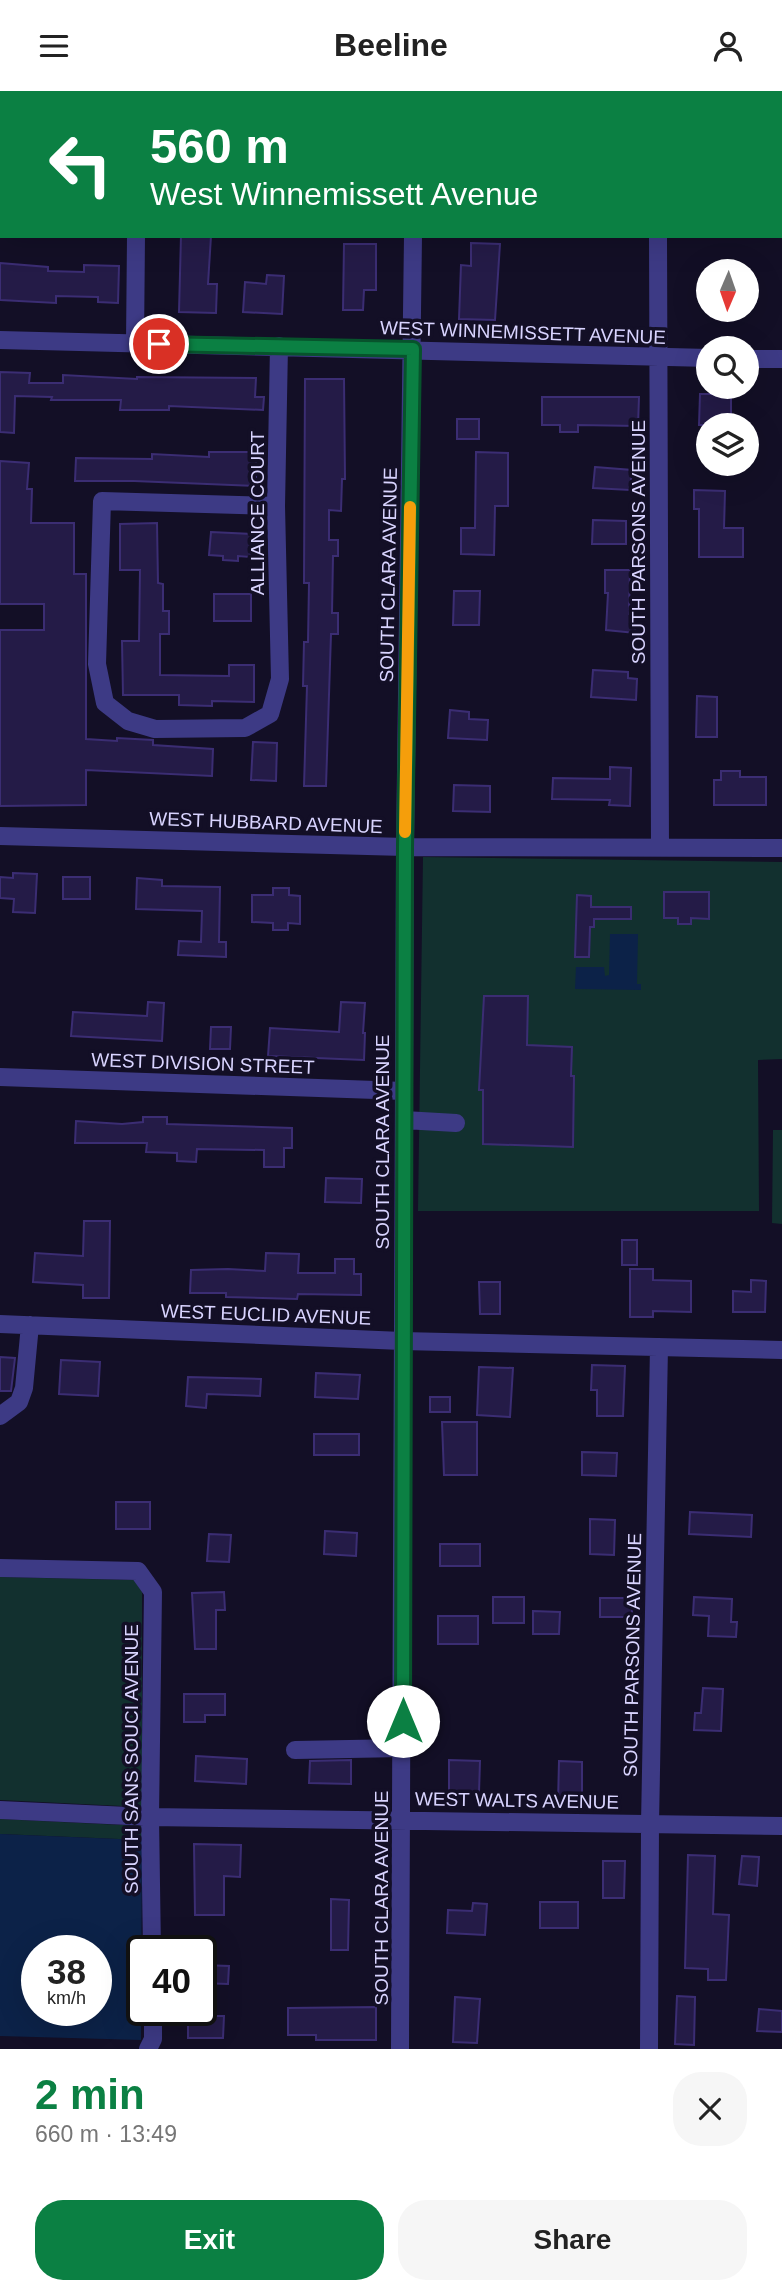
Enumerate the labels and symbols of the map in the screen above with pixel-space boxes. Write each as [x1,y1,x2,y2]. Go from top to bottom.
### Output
north arrow [696,259,760,322]
pin [129,314,189,374]
street label: WEST WINNEMISSETT AVENUE [380,317,666,348]
street label: SOUTH PARSONS AVENUE [628,420,649,664]
street label: ALLIANCE COURT [247,430,268,595]
street label: SOUTH CLARA AVENUE [376,467,401,683]
street label: WEST HUBBARD AVENUE [149,808,383,837]
street label: SOUTH CLARA AVENUE [372,1034,393,1250]
street label: WEST DIVISION STREET [91,1049,315,1078]
street label: WEST EUCLID AVENUE [160,1300,372,1329]
street label: SOUTH PARSONS AVENUE [620,1533,645,1777]
street label: SOUTH SANS SOUCI AVENUE [121,1624,142,1894]
position arrow [366,1684,440,1758]
street label: WEST WALTS AVENUE [415,1788,619,1813]
street label: SOUTH CLARA AVENUE [371,1790,392,2006]
speed limit sign: 40 [126,1935,217,2026]

